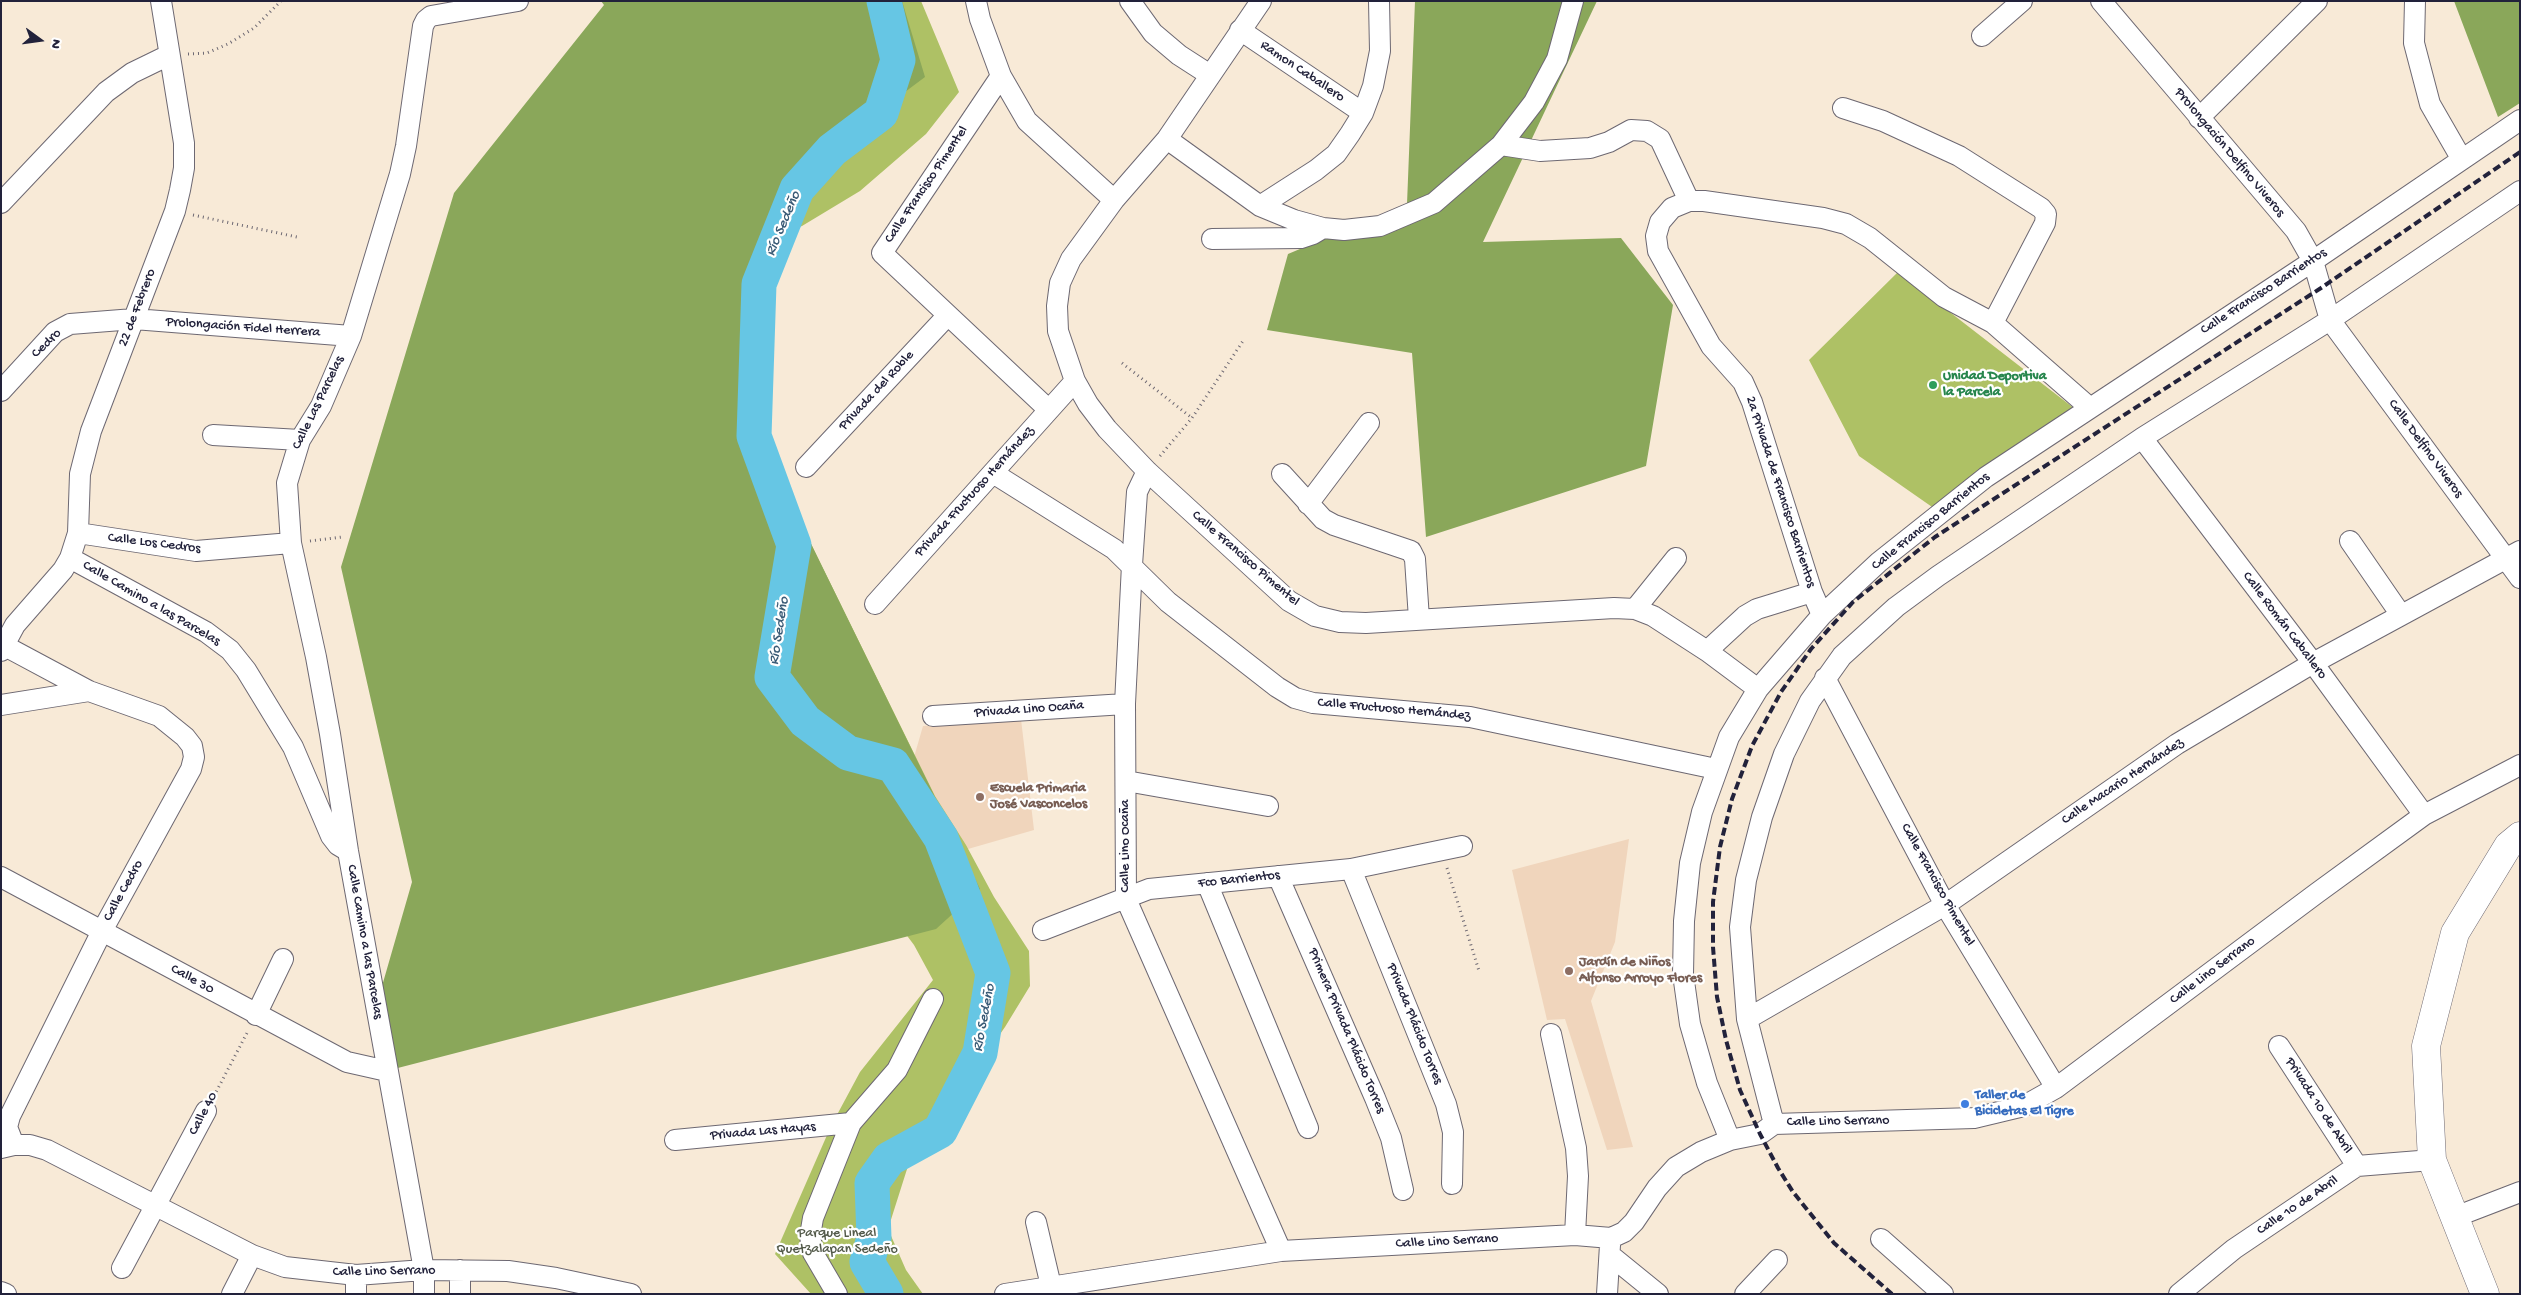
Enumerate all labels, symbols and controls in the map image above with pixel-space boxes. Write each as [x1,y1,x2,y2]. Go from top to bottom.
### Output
north arrow [15,15,65,65]
text: N [46,37,64,50]
street label: Ramon Caballero [1257,38,1347,106]
street label: Prolongación Delfino Viveros [2170,85,2288,221]
street label: Calle Francisco Pimentel [882,123,972,247]
water label: Río Sedeño [762,189,806,259]
street label: Calle Francisco Barrientos [2198,245,2330,339]
street label: 22 de Febrero [115,267,161,349]
street label: Prolongación Fidel Herrera [165,314,321,342]
street label: Cedro [28,326,66,362]
street label: Privada del Roble [836,348,918,434]
street label: Calle Las Parcelas [289,354,349,452]
place label: Unidad Deportiva la Parcela [1943,369,2046,402]
marker: Unidad Deportiva la Parcela [1927,379,1939,391]
street label: 2a Privada de Francisco Barrientos [1741,394,1819,590]
street label: Calle Delfino Viveros [2384,396,2466,502]
street label: Privada Fructuoso Hernández [912,423,1038,561]
street label: Calle Francisco Barrientos [1869,469,1993,575]
street label: Calle Francisco Pimentel [1188,508,1302,610]
street label: Calle Los Cedros [107,530,201,558]
street label: Calle Camino a las Parcelas [79,558,223,650]
street label: Calle Román Caballero [2238,569,2330,683]
water label: Río Sedeño [766,596,794,666]
street label: Calle Fructuoso Hernández [1317,695,1471,725]
street label: Privada Lino Ocaña [974,698,1084,722]
street label: Calle Macario Hernández [2059,735,2187,829]
place label: Escuela Primaria José Vasconcelos [990,781,1087,814]
marker: Escuela Primaria José Vasconcelos [974,791,986,803]
street label: Calle Lino Ocaña [1118,800,1134,892]
street label: Calle Francisco Pimentel [1896,821,1978,949]
street label: Calle Cedro [100,857,148,925]
street label: Calle Camino a las Parcelas [342,863,386,1021]
street label: Fco Barrientos [1197,867,1281,893]
street label: Calle Lino Serrano [2167,933,2259,1009]
street label: Primera Privada Plácido Torres [1303,946,1389,1116]
place label: Jardín de Niños Alfonso Arroyo Flores [1579,955,1702,988]
street label: Calle 30 [167,961,217,999]
street label: Privada Plácido Torres [1382,961,1446,1087]
marker: Jardín de Niños Alfonso Arroyo Flores [1563,965,1575,977]
water label: Río Sedeño [970,983,1000,1053]
street label: Privada 10 de Abril [2281,1055,2355,1157]
place label: Taller de Bicicletas El Tigre [1975,1088,2074,1120]
street label: Calle 40 [186,1089,222,1139]
marker: Taller de Bicicletas El Tigre [1959,1098,1971,1110]
street label: Calle Lino Serrano [1786,1113,1890,1131]
street label: Privada Las Hayas [710,1119,816,1145]
street label: Calle 10 de Abril [2254,1173,2342,1239]
park label: Parque Lineal Quetzalapan Sedeño [776,1226,898,1258]
street label: Calle Lino Serrano [1395,1231,1499,1253]
street label: Calle Lino Serrano [332,1263,436,1281]

